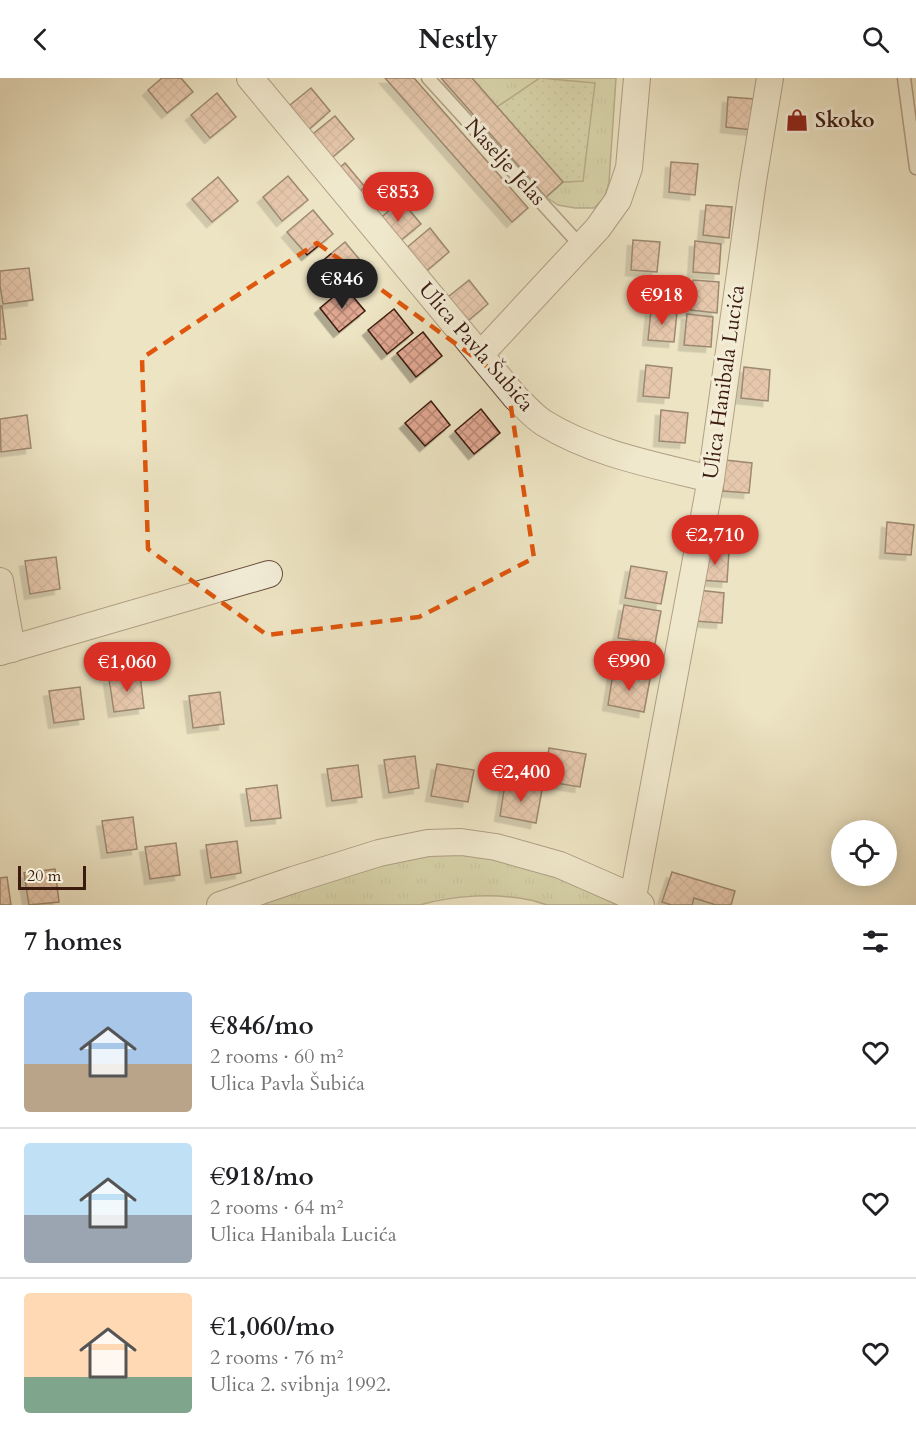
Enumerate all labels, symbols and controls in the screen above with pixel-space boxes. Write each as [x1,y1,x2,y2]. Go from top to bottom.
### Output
text: Nestly [418,21,498,58]
icon: back [24,23,57,56]
icon: search [859,23,892,56]
place label: Skoko [815,106,875,135]
shop icon: Skoko [784,107,810,133]
street label: Naselje Jelas [458,112,552,212]
pin: €853 [362,172,434,223]
text: €853 [377,178,419,205]
pin: €846 [306,259,378,310]
text: €846 [321,265,363,292]
street label: Ulica Pavla Šubića [412,275,541,418]
pin: €918 [626,275,698,326]
text: €918 [641,281,683,308]
street label: Ulica Hanibala Lucića [696,283,752,481]
pin: €2,710 [666,515,764,566]
text: €2,710 [686,521,744,548]
pin: €990 [593,641,665,692]
pin: €1,060 [78,642,176,693]
text: €990 [608,647,650,674]
text: €1,060 [98,648,156,675]
pin: €2,400 [472,752,570,803]
text: €2,400 [492,758,550,785]
map controls [831,820,897,886]
button: locate [831,820,897,886]
scale bar [18,863,86,890]
text: 20 m [27,865,61,887]
text: 7 homes [24,924,122,959]
icon: filters [859,925,892,958]
text: €846/mo [210,1008,314,1043]
icon: home [72,1016,144,1088]
icon: heart [859,1036,892,1069]
text: 2 rooms · 60 m² [210,1043,343,1070]
text: Ulica Pavla Šubića [210,1070,365,1097]
text: €918/mo [210,1159,314,1194]
icon: home [72,1167,144,1239]
icon: heart [859,1187,892,1220]
text: 2 rooms · 64 m² [210,1194,343,1221]
text: Ulica Hanibala Lucića [210,1221,397,1248]
text: €1,060/mo [210,1309,335,1344]
icon: home [72,1317,144,1389]
icon: heart [859,1337,892,1370]
text: 2 rooms · 76 m² [210,1344,343,1371]
text: Ulica 2. svibnja 1992. [210,1371,391,1398]

